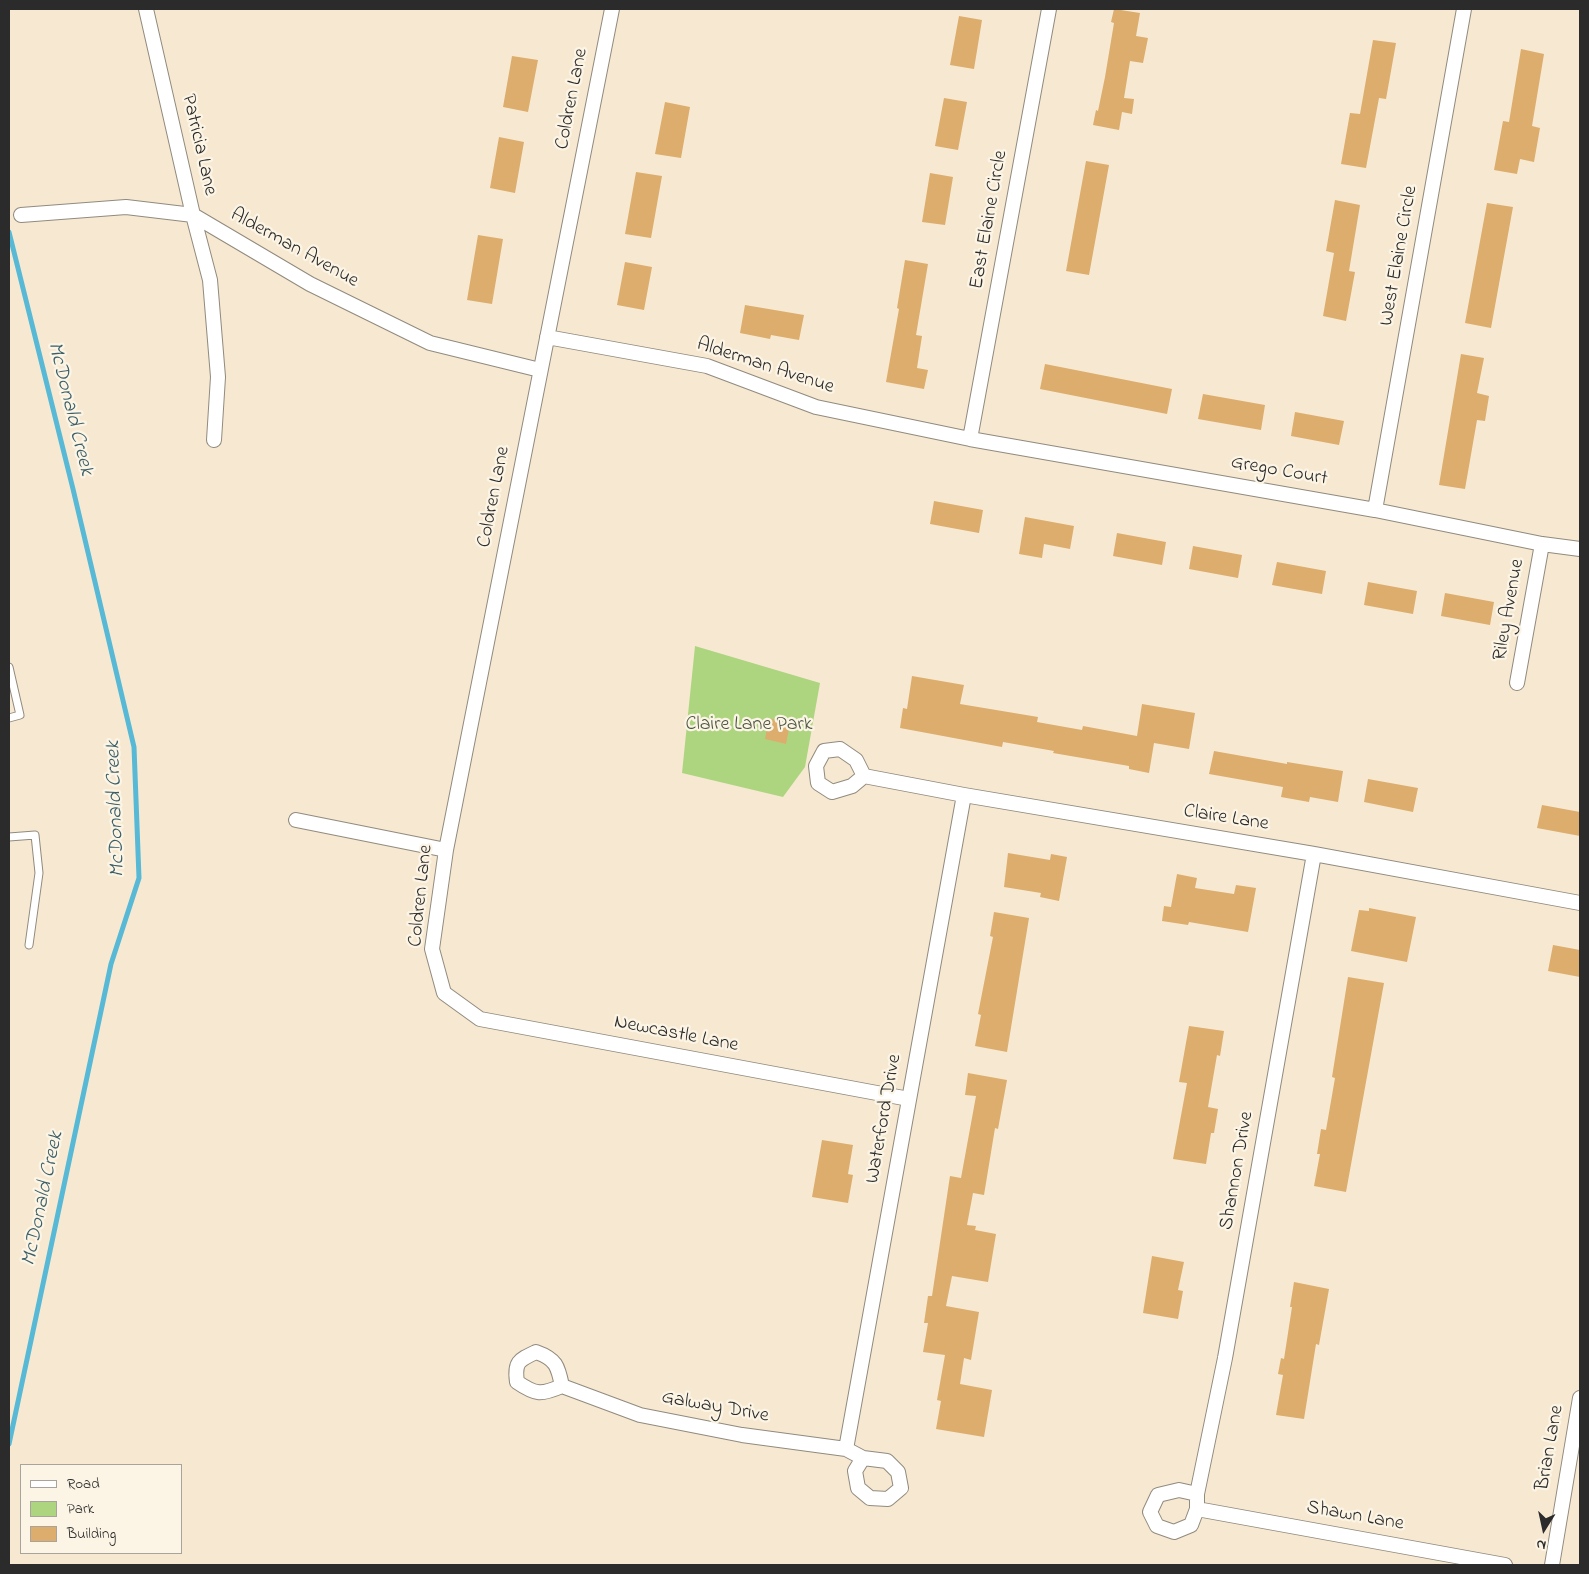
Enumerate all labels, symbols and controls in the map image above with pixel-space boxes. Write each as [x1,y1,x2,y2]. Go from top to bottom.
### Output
street label: Coldren Lane [551,46,595,152]
street label: Patricia Lane [175,92,221,198]
street label: East Elaine Circle [966,149,1014,291]
street label: West Elaine Circle [1376,184,1424,328]
street label: Alderman Avenue [226,204,362,294]
street label: Alderman Avenue [693,333,837,401]
water label: McDonald Creek [40,340,98,478]
street label: Coldren Lane [473,444,517,550]
street label: Grego Court [1229,452,1329,492]
street label: Riley Avenue [1489,557,1531,663]
park label: Claire Lane Park [685,714,813,738]
water label: McDonald Creek [102,740,132,878]
street label: Claire Lane [1182,800,1270,838]
street label: Coldren Lane [405,844,439,948]
street label: Newcastle Lane [612,1011,740,1059]
street label: Waterford Drive [862,1052,908,1186]
street label: Shannon Drive [1216,1110,1260,1232]
water label: McDonald Creek [17,1130,71,1268]
street label: Galway Drive [659,1387,771,1429]
street label: Brian Lane [1532,1404,1570,1492]
legend [20,1464,182,1554]
text: Road [67,1473,100,1495]
street label: Shawn Lane [1305,1497,1405,1537]
text: Park [67,1498,94,1520]
north arrow [1519,1504,1569,1554]
text: Building [67,1523,116,1545]
text: N [1535,1533,1548,1555]

